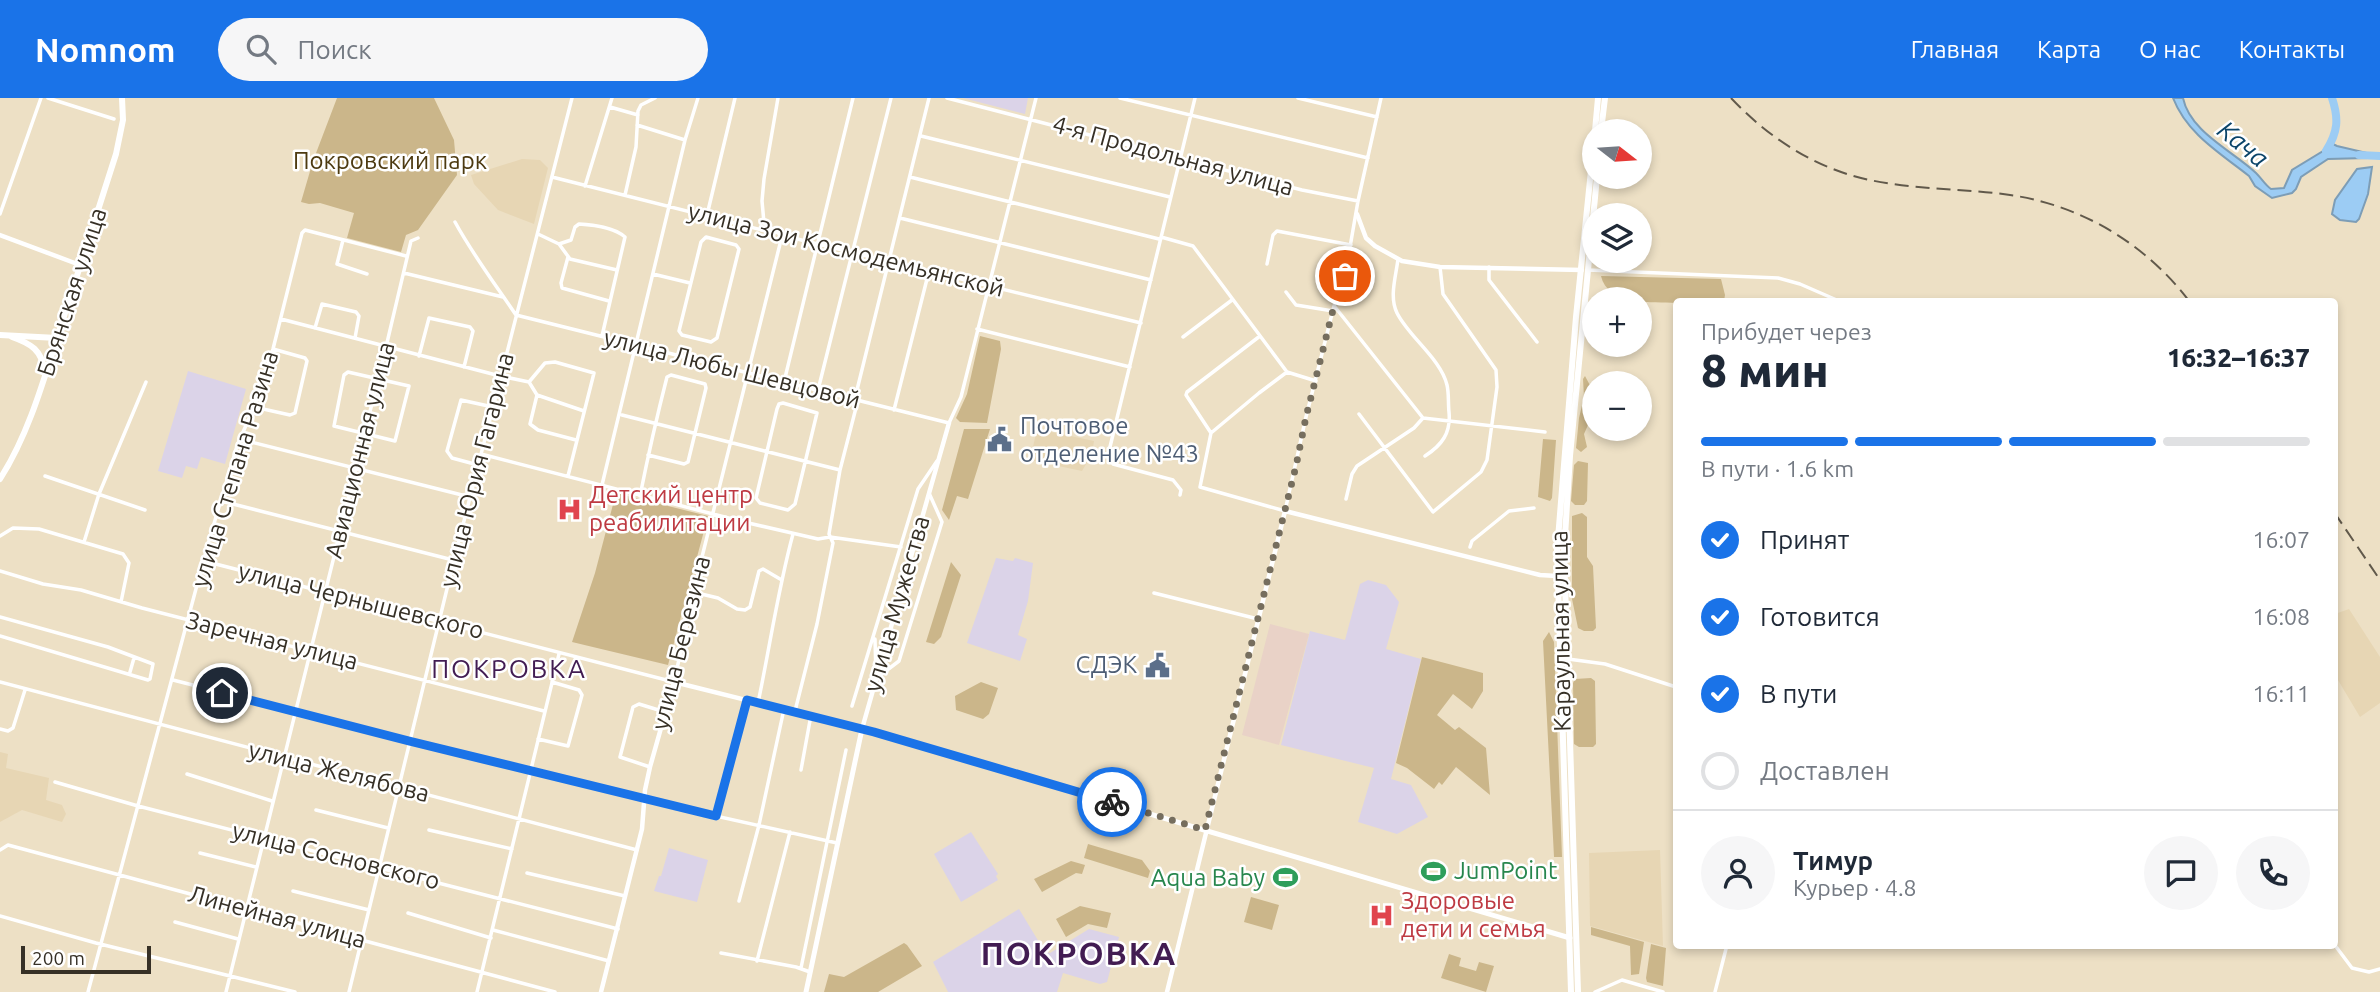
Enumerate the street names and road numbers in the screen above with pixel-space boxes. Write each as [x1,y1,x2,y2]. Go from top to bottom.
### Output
street label: 4-я Продольная улица [1050,110,1297,201]
street label: улица Зои Космодемьянской [685,197,1007,302]
street label: Брянская улица [32,204,112,380]
street label: улица Любы Шевцовой [601,324,863,413]
street label: Авиационная улица [320,339,399,561]
street label: улица Степана Разина [186,347,283,590]
street label: улица Юрия Гагарина [434,350,519,590]
street label: улица Мужества [858,513,935,695]
street label: Караульная улица [1545,530,1576,732]
street label: улица Березина [646,553,715,733]
street label: улица Чернышевского [236,557,487,644]
street label: Заречная улица [183,606,361,675]
street label: улица Желябова [246,736,432,807]
street label: улица Сосновского [229,817,443,894]
street label: Линейная улица [185,880,369,953]

